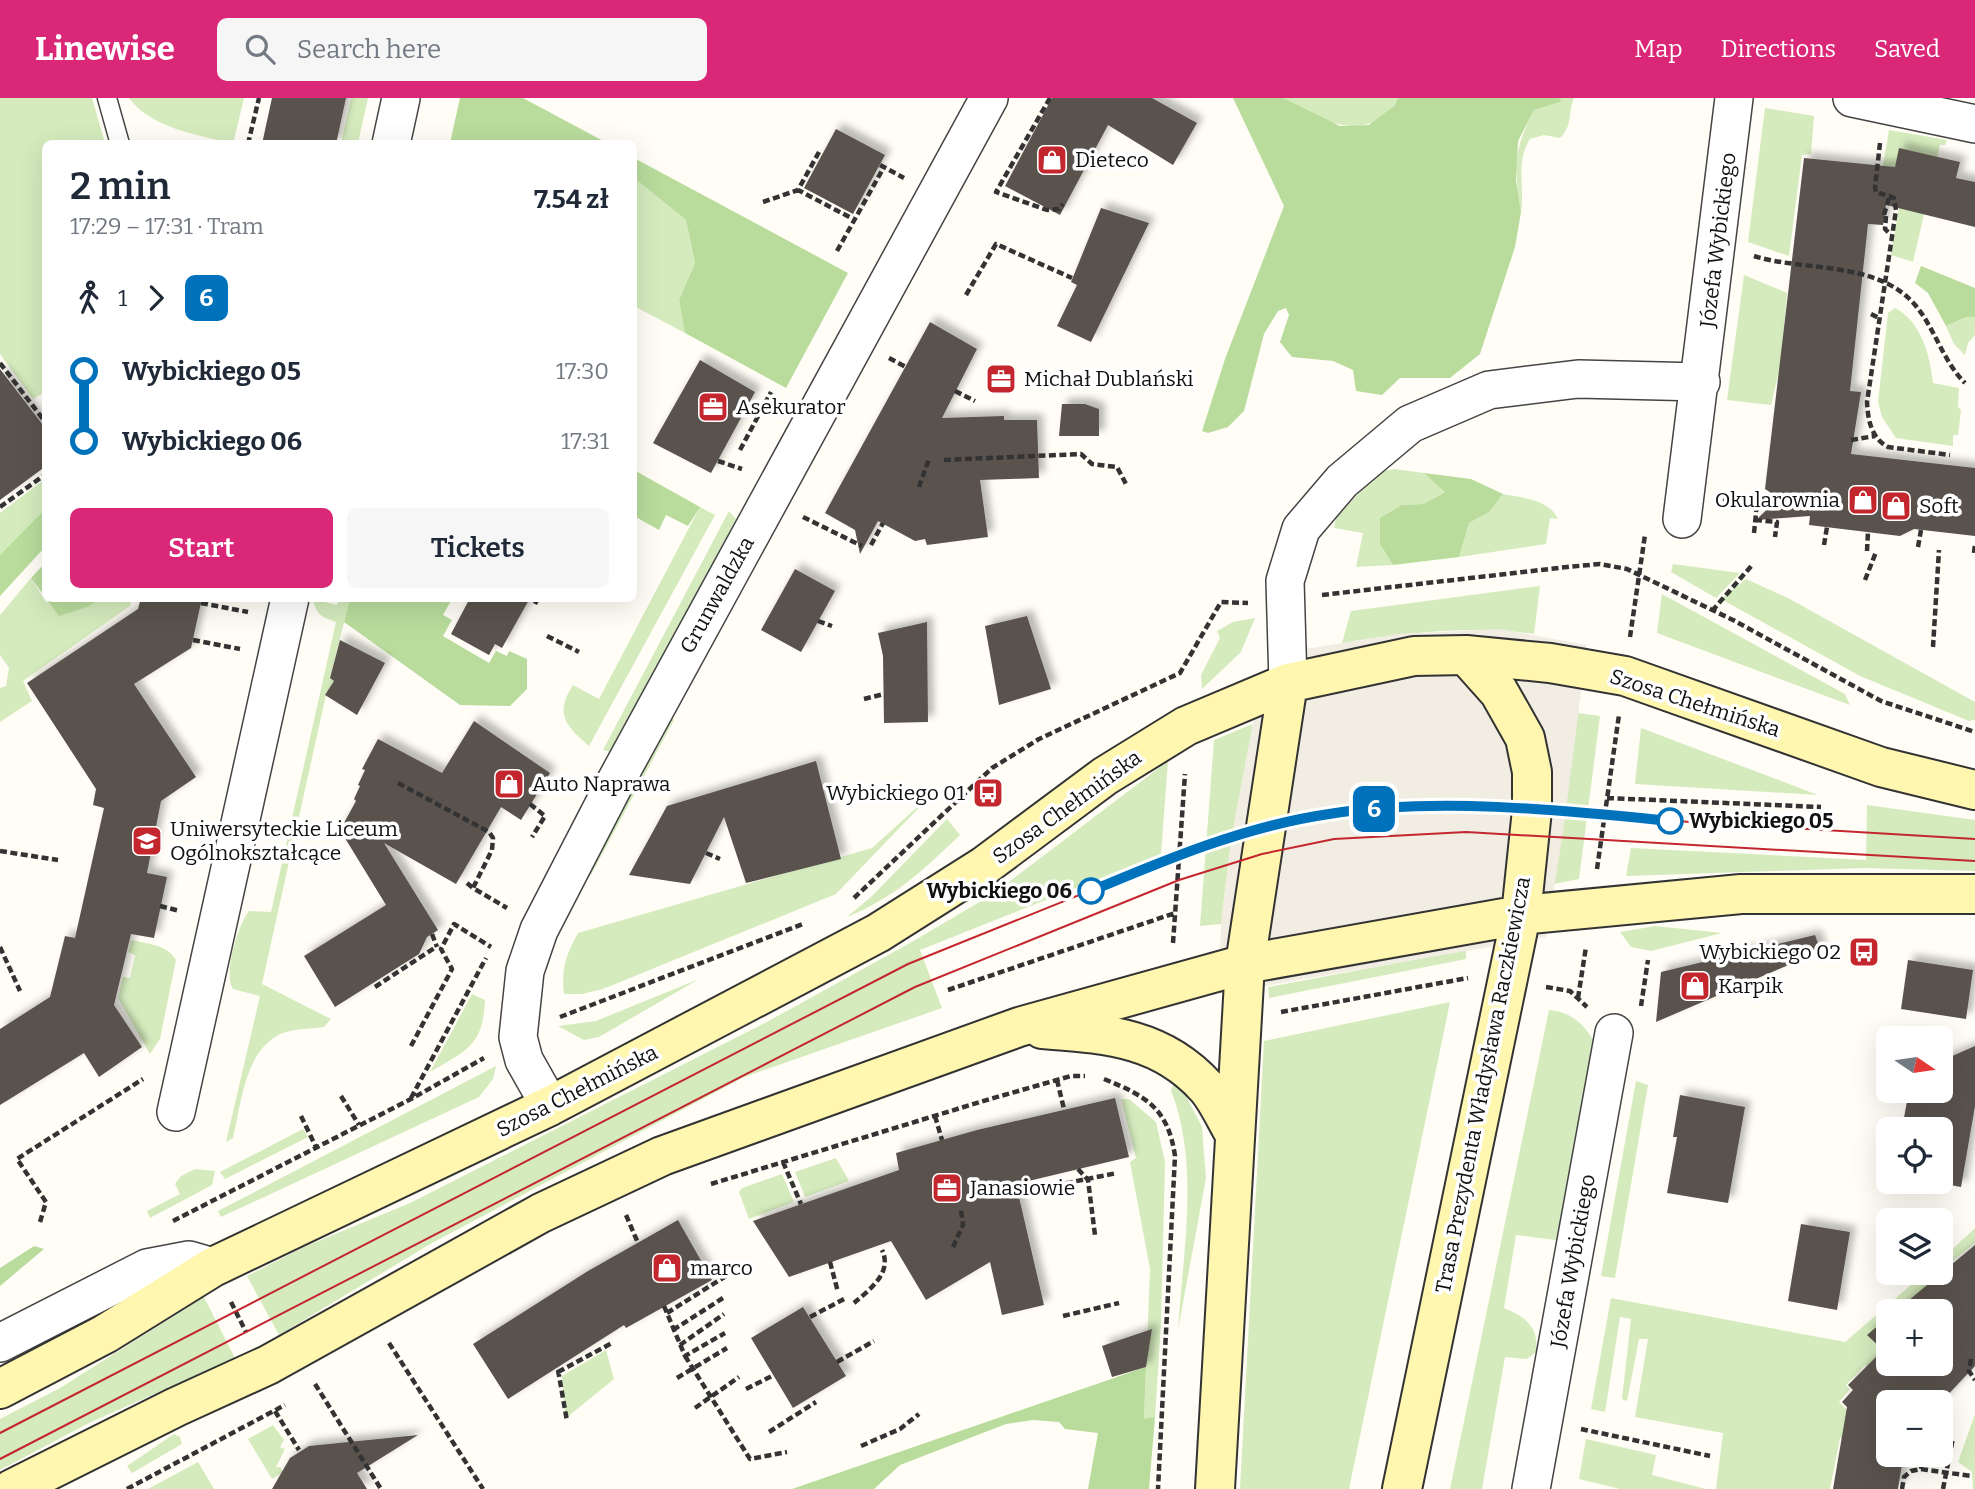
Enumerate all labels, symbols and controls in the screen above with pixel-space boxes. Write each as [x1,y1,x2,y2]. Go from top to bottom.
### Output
search box [217,18,707,81]
text: Linewise [35,29,175,69]
icon: search [241,30,279,68]
text: Search here [297,34,441,65]
text: Map [1634,35,1683,63]
text: Directions [1721,35,1836,63]
text: Saved [1874,35,1940,63]
shop icon: Dieteco [1035,143,1069,177]
place label: Dieteco [1075,147,1149,173]
street label: Józefa Wybickiego [1694,151,1742,330]
text: 2 min [70,163,171,209]
text: 7.54 zł [534,184,609,215]
text: 17:29 – 17:31 · Tram [70,212,264,240]
icon: walk [70,279,108,317]
icon: forward [137,279,175,317]
text: 1 [118,284,127,312]
text: 6 [199,284,214,312]
text: Wybickiego 05 [122,356,301,387]
text: 17:30 [556,357,609,385]
office icon: Michał Dublański [984,362,1018,396]
place label: Michał Dublański [1024,366,1194,392]
office icon: Asekurator [696,390,730,424]
place label: Asekurator [736,394,846,420]
text: Wybickiego 06 [122,426,302,457]
text: 17:31 [561,427,609,455]
shop icon: Okularownia [1846,483,1880,517]
place label: Okularownia [1715,487,1841,513]
shop icon: Soft [1879,489,1913,523]
place label: Soft [1919,493,1959,519]
button: Start [70,508,333,588]
button: Tickets [347,508,609,588]
street label: Grunwaldzka [674,532,760,658]
street label: Szosa Chełmińska [1607,663,1784,743]
street label: Szosa Chełmińska [988,744,1147,870]
shop icon: Auto Naprawa [492,767,526,801]
place label: Auto Naprawa [532,771,671,797]
bus stop icon: Wybickiego 01 [971,776,1005,810]
place label: Wybickiego 01 [826,780,965,806]
line badge: 6 [1351,786,1397,832]
text: 6 [1367,795,1381,823]
marker: Wybickiego 05 [1657,808,1683,834]
place label: Wybickiego 05 [1689,808,1834,834]
place label: Uniwersyteckie Liceum Ogólnokształcące [170,816,398,866]
school or university icon: Uniwersyteckie Liceum Ogólnokształcące [130,824,164,858]
street label: Trasa Prezydenta Władysława Raczkiewicza [1430,874,1536,1295]
place label: Wybickiego 06 [926,878,1072,904]
marker: Wybickiego 06 [1078,878,1104,904]
bus stop icon: Wybickiego 02 [1847,935,1881,969]
place label: Wybickiego 02 [1699,939,1841,965]
shop icon: Karpik [1678,969,1712,1003]
place label: Karpik [1718,973,1783,999]
north arrow [1876,1026,1953,1102]
map controls [1876,1026,1953,1467]
street label: Szosa Chełmińska [492,1039,662,1143]
button: locate [1876,1117,1953,1194]
office icon: Janasiowie [930,1171,964,1205]
street label: Józefa Wybickiego [1545,1172,1601,1351]
place label: Janasiowie [969,1175,1075,1201]
button: layers [1876,1208,1953,1285]
shop icon: marco [650,1251,684,1285]
place label: marco [690,1255,753,1281]
button: + [1876,1299,1953,1376]
button: − [1876,1390,1953,1467]

